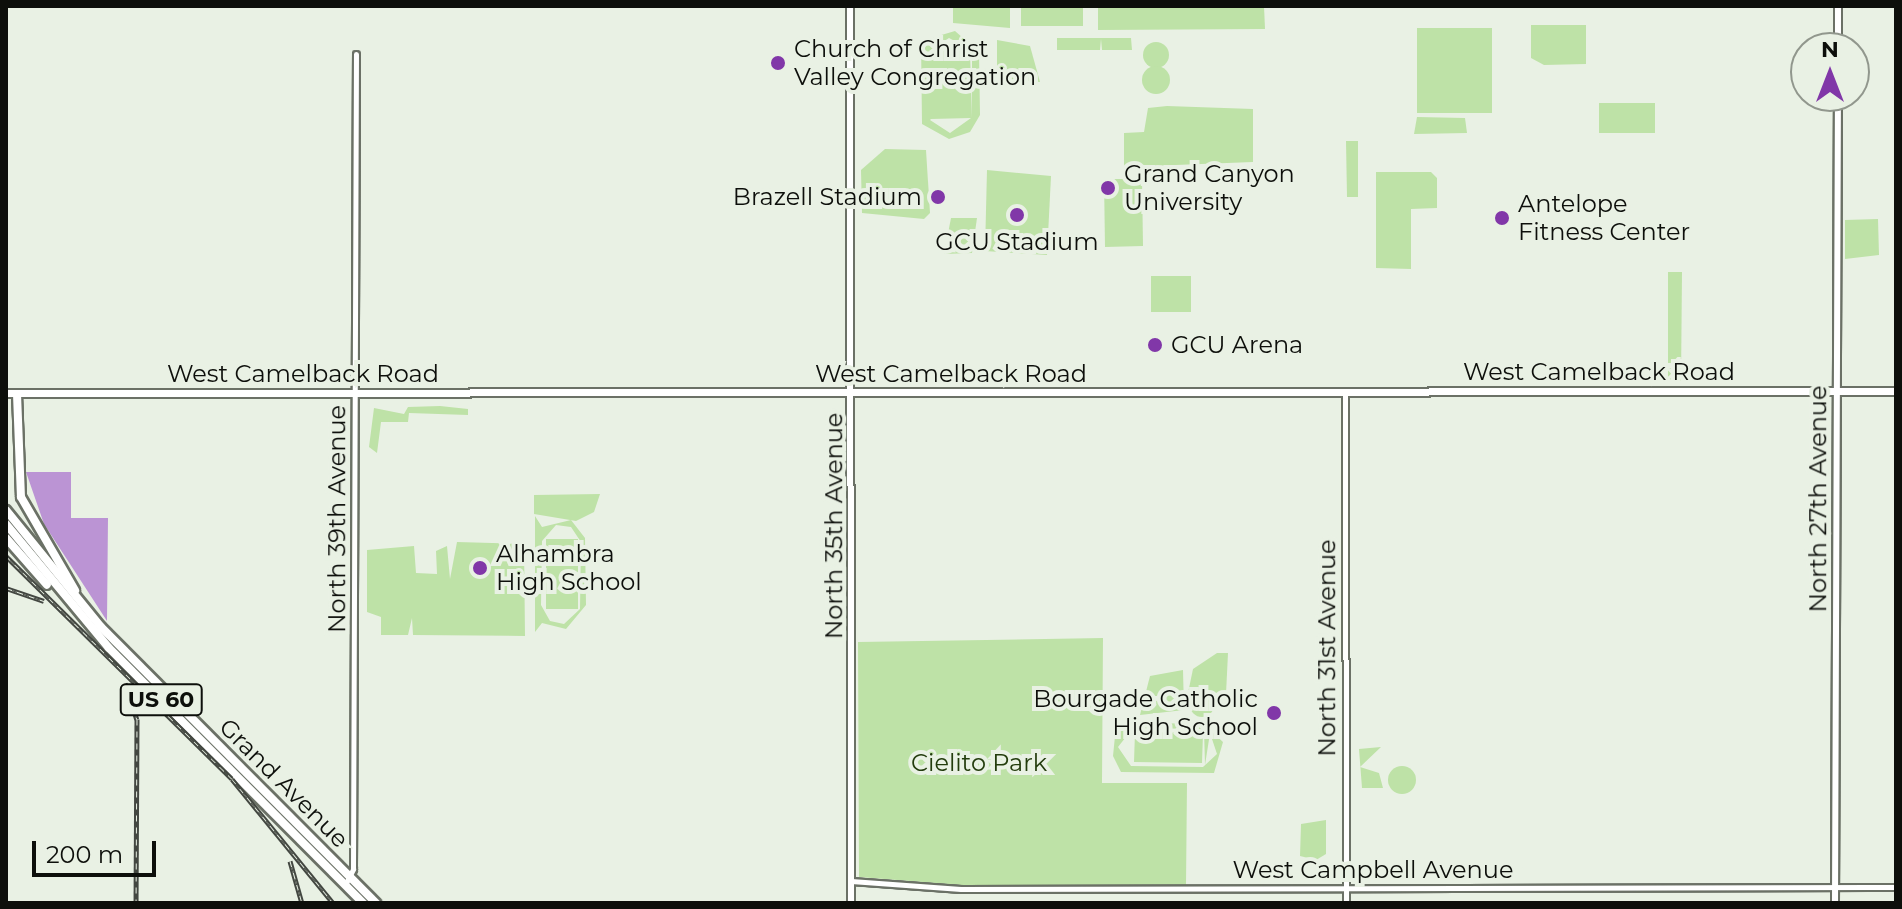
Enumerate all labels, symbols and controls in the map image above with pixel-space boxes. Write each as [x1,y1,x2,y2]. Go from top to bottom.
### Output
north arrow [1790,32,1870,112]
place label: Church of Christ Valley Congregation [794,35,1036,91]
text: N [1821,36,1839,63]
marker: Church of Christ Valley Congregation [769,54,787,72]
place label: Grand Canyon University [1124,160,1295,216]
marker: Grand Canyon University [1099,179,1117,197]
place label: Brazell Stadium [733,183,922,211]
marker: Brazell Stadium [929,188,947,206]
place label: Antelope Fitness Center [1518,190,1690,246]
marker: GCU Stadium [1008,206,1026,224]
marker: Antelope Fitness Center [1493,209,1511,227]
place label: GCU Stadium [935,228,1099,256]
place label: GCU Arena [1171,331,1303,359]
marker: GCU Arena [1146,336,1164,354]
street label: West Camelback Road [1463,358,1735,386]
street label: West Camelback Road [167,360,439,388]
street label: West Camelback Road [815,360,1087,388]
street label: North 27th Avenue [1804,386,1832,612]
street label: North 39th Avenue [323,405,351,633]
street label: North 35th Avenue [820,413,848,639]
street label: North 31st Avenue [1313,539,1341,757]
place label: Alhambra High School [496,540,642,596]
marker: Alhambra High School [471,559,489,577]
road number: US 60 [119,682,203,718]
place label: Bourgade Catholic High School [1033,685,1258,741]
marker: Bourgade Catholic High School [1265,704,1283,722]
street label: Grand Avenue [213,712,355,854]
park label: Cielito Park [911,749,1047,777]
scale bar [36,825,160,875]
text: 200 m [46,840,123,869]
street label: West Campbell Avenue [1233,856,1513,884]

